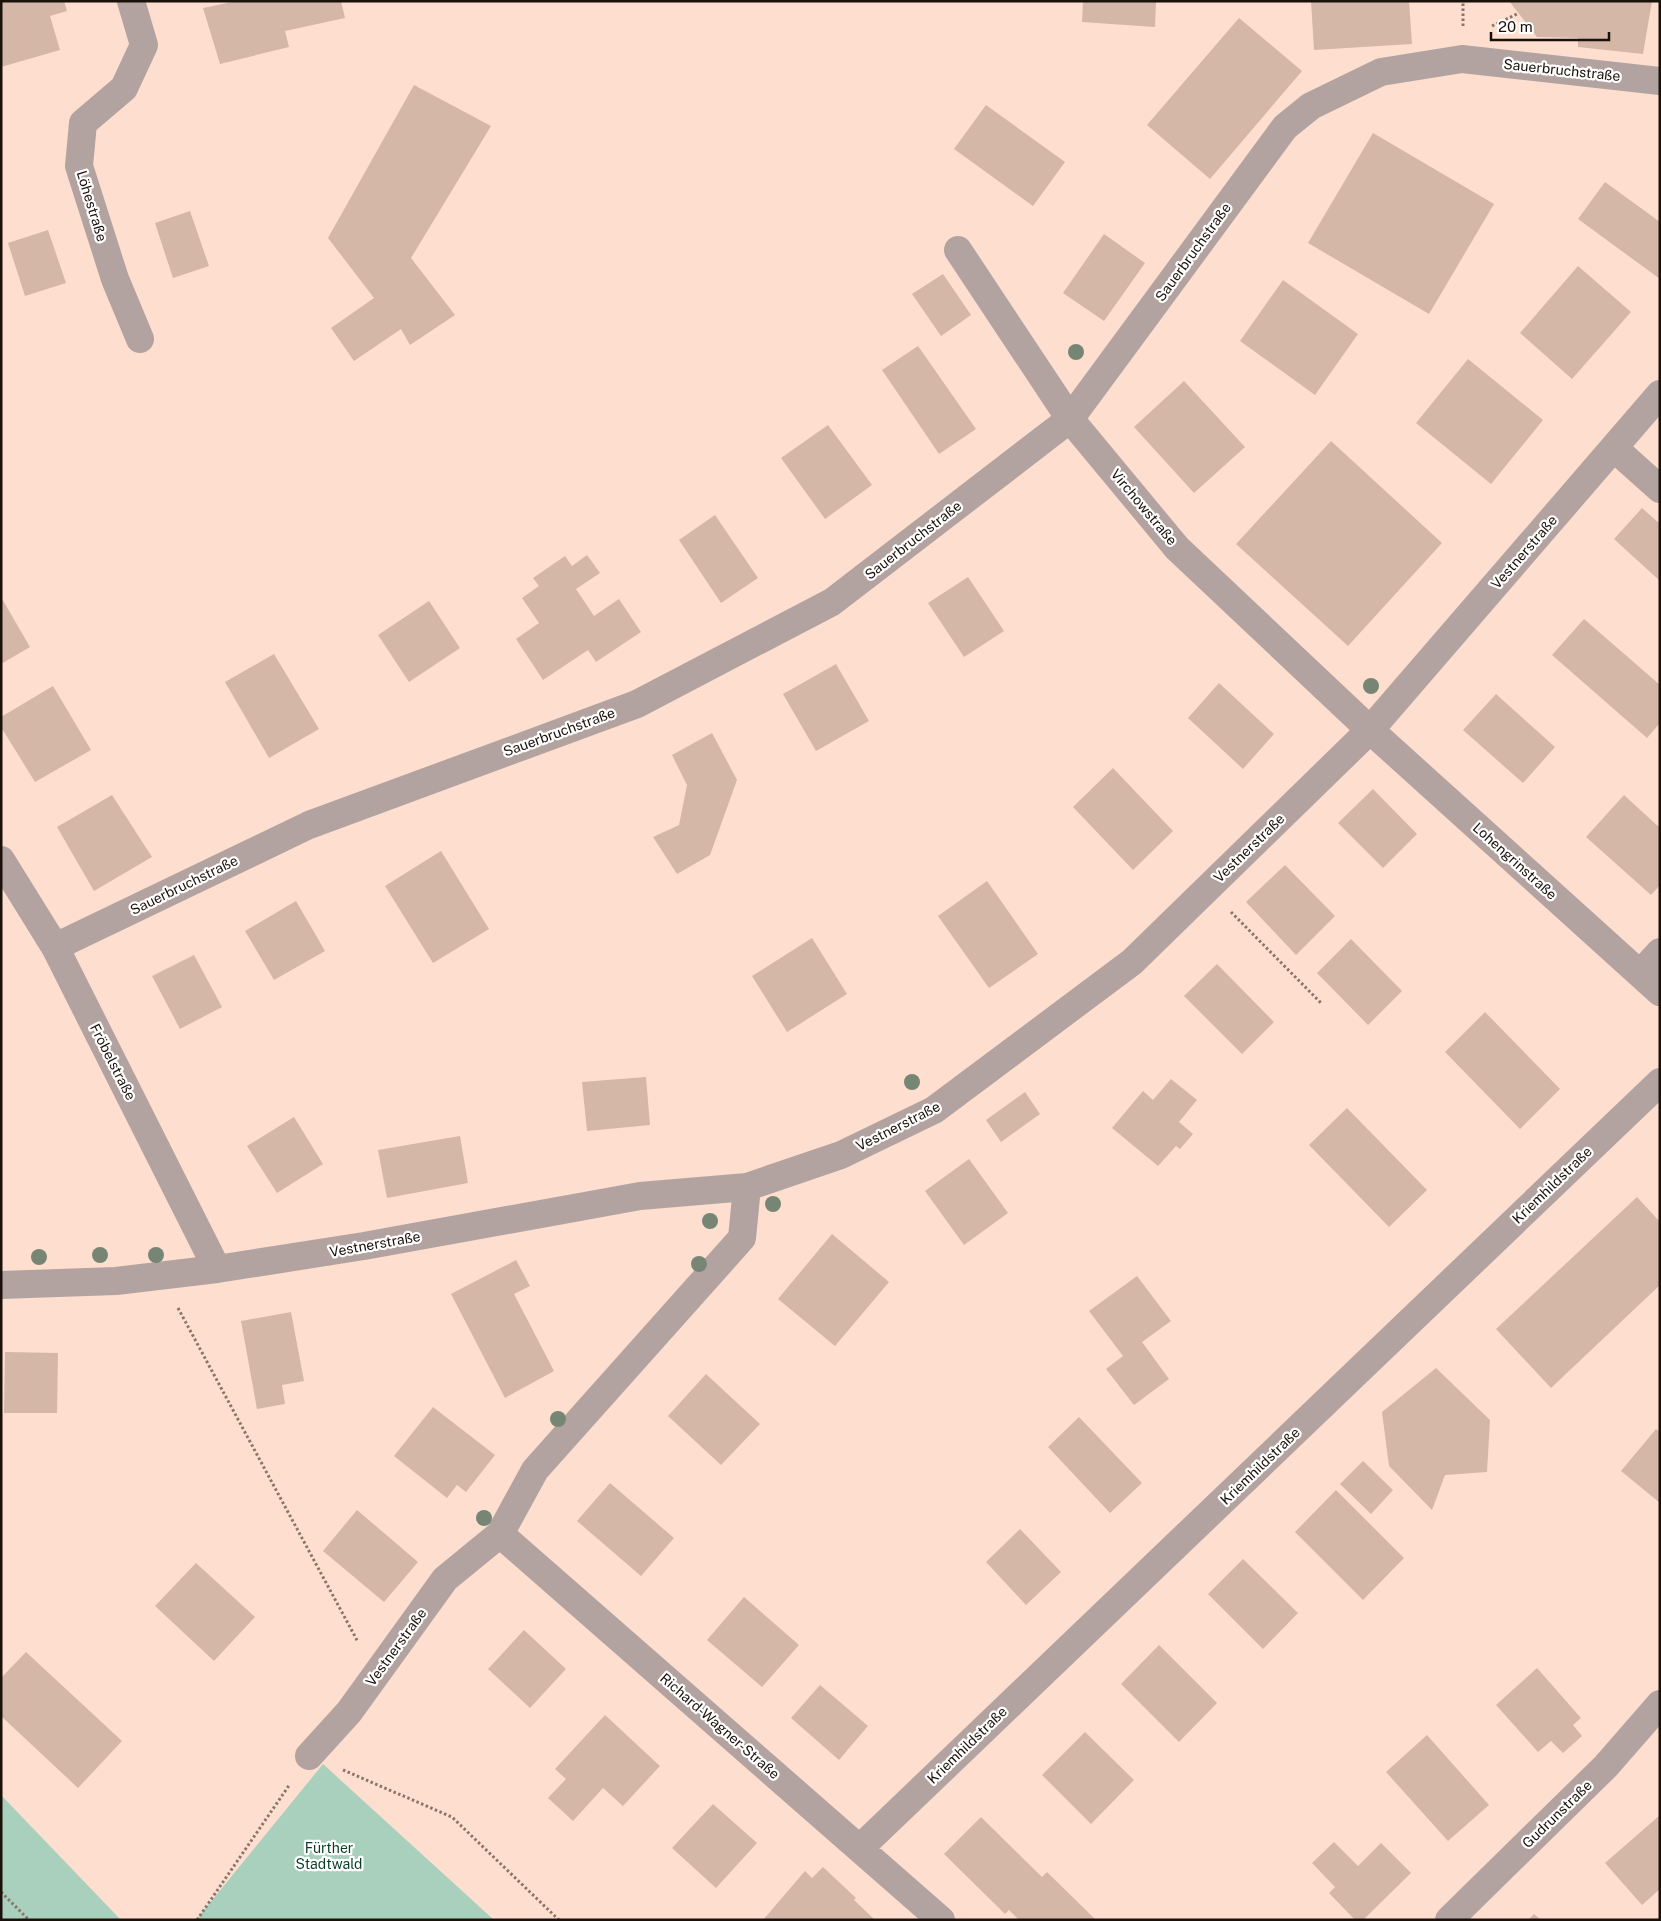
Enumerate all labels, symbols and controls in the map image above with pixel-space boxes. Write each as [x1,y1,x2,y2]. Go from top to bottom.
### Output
scale bar [1491,10,1608,42]
text: 20 m [1498,18,1533,35]
street label: Sauerbruchstraße [1503,56,1621,84]
street label: Löhestraße [74,169,110,243]
street label: Sauerbruchstraße [1152,200,1234,304]
street label: Virchowstraße [1108,466,1180,548]
street label: Sauerbruchstraße [862,497,964,583]
street label: Vestnerstraße [1488,512,1560,592]
street label: Sauerbruchstraße [501,704,617,760]
street label: Vestnerstraße [1210,810,1288,886]
street label: Lohengrinstraße [1470,819,1560,903]
street label: Sauerbruchstraße [128,852,240,918]
street label: Fröbelstraße [87,1021,139,1103]
street label: Vestnerstraße [853,1098,943,1154]
street label: Kriemhildstraße [1509,1143,1595,1227]
street label: Vestnerstraße [328,1228,422,1260]
street label: Kriemhildstraße [1217,1424,1303,1508]
street label: Vestnerstraße [362,1605,430,1689]
street label: Richard-Wagner-Straße [657,1670,783,1782]
street label: Kriemhildstraße [924,1703,1010,1787]
street label: Gudrunstraße [1519,1777,1595,1851]
park label: Fürther Stadtwald [296,1840,362,1872]

